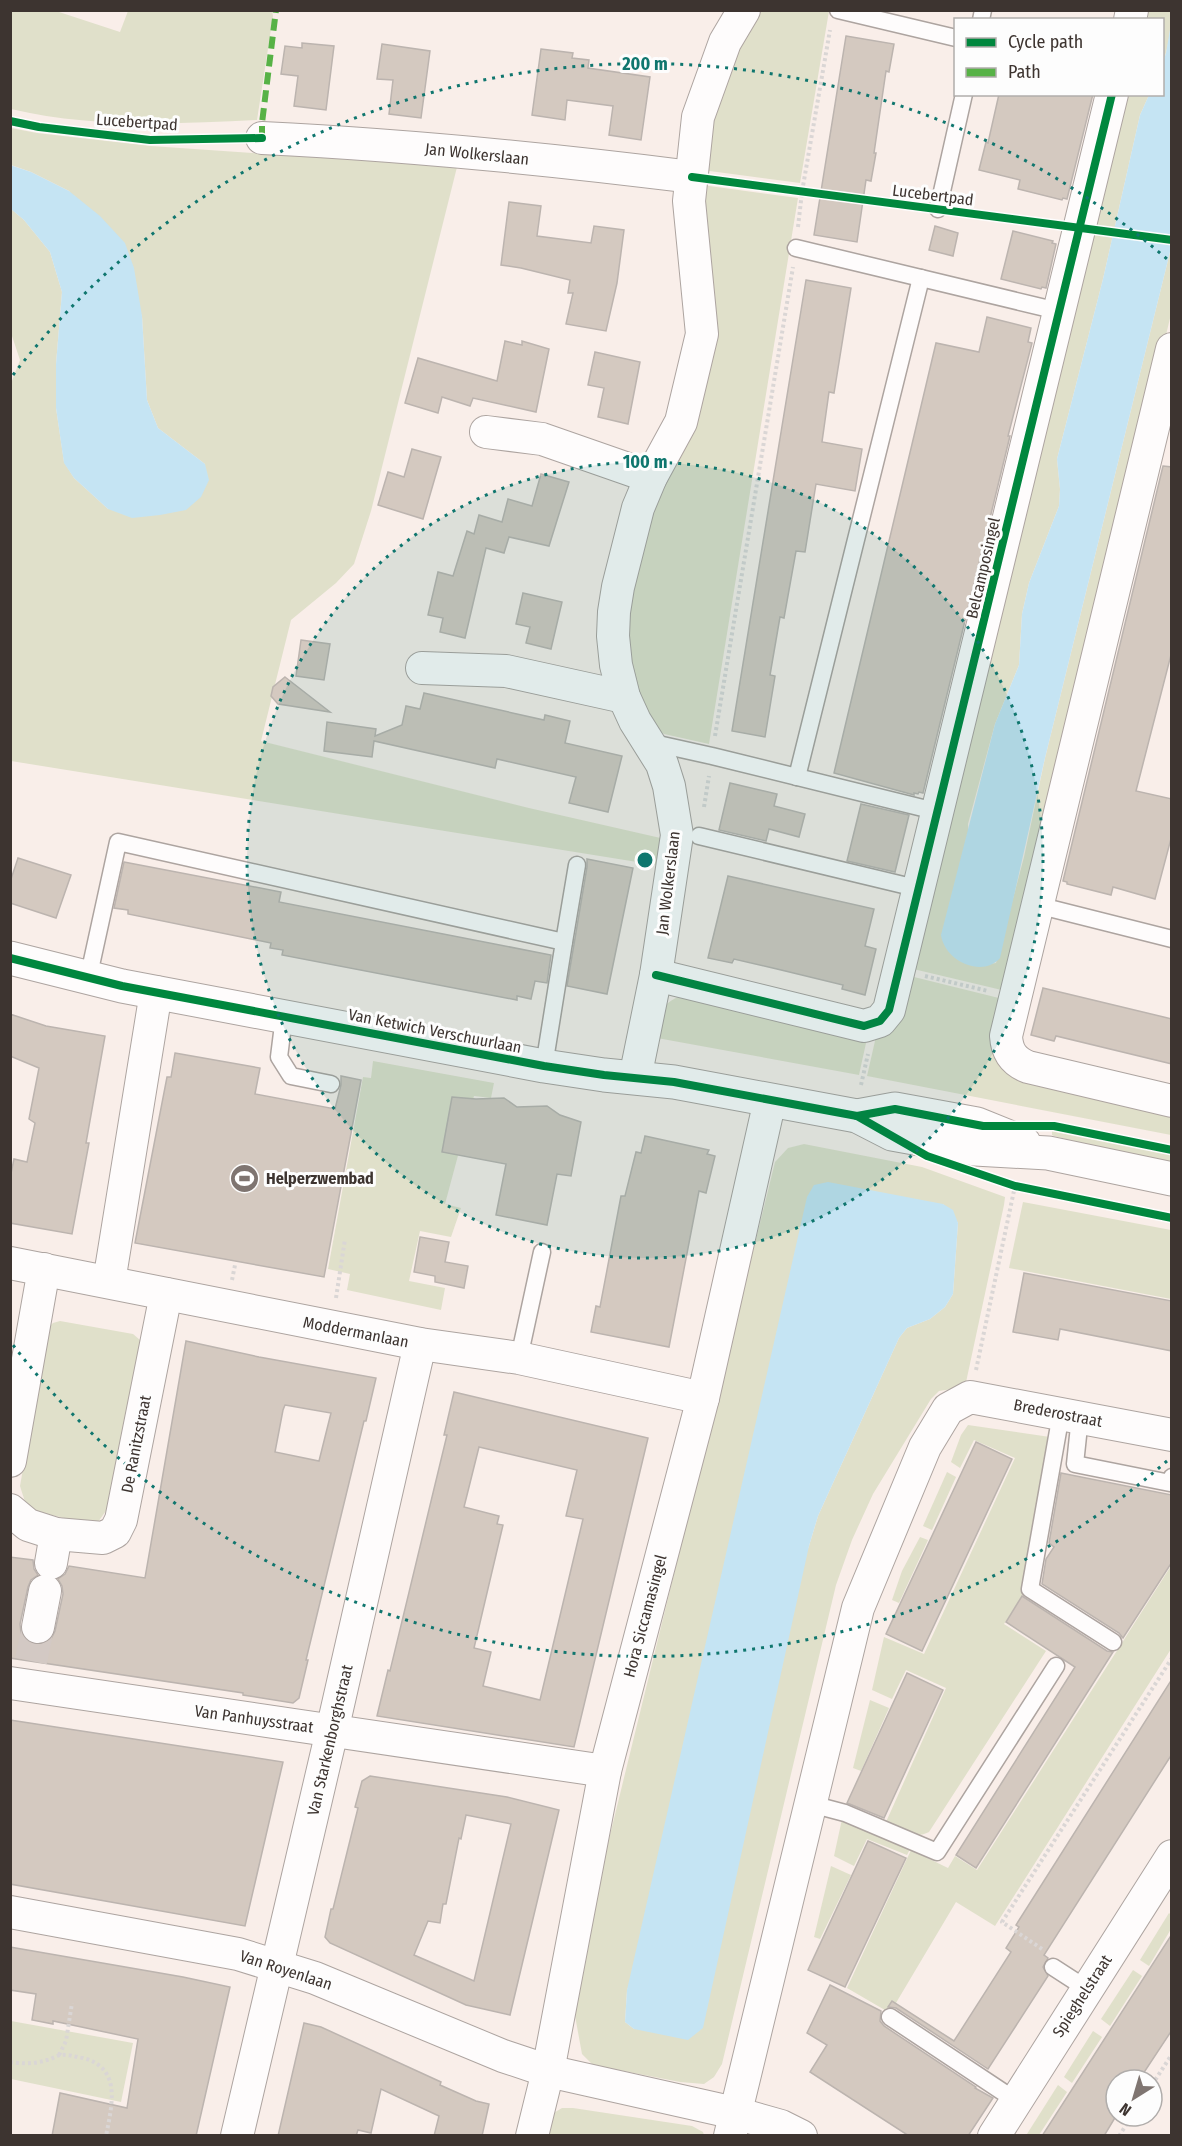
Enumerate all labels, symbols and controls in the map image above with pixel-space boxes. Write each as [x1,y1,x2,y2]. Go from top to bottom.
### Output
legend [954,18,1164,96]
text: Cycle path [1008,31,1083,53]
text: 200 m [621,53,668,75]
text: Path [1008,61,1041,83]
street label: Lucebertpad [96,110,178,134]
street label: Jan Wolkerslaan [424,139,530,169]
street label: Lucebertpad [891,181,975,209]
text: 100 m [623,451,667,473]
street label: Belcamposingel [962,516,1004,620]
street label: Jan Wolkerslaan [652,830,684,936]
centre of rings [635,850,655,870]
street label: Van Ketwich Verschuurlaan [347,1005,523,1057]
sports icon: Helperzwembad [229,1162,261,1194]
place label: Helperzwembad [266,1169,374,1188]
street label: Moddermanlaan [302,1312,410,1352]
street label: De Ranitzstraat [117,1393,155,1495]
street label: Brederostraat [1012,1395,1105,1431]
street label: Hora Siccamasingel [619,1552,671,1680]
street label: Van Starkenborghstraat [303,1662,357,1817]
street label: Van Panhuysstraat [193,1701,315,1737]
street label: Van Royenlaan [237,1946,335,1994]
street label: Spieghelstraat [1048,1951,1116,2041]
north arrow [1104,2068,1164,2128]
text: N [1116,2099,1135,2120]

